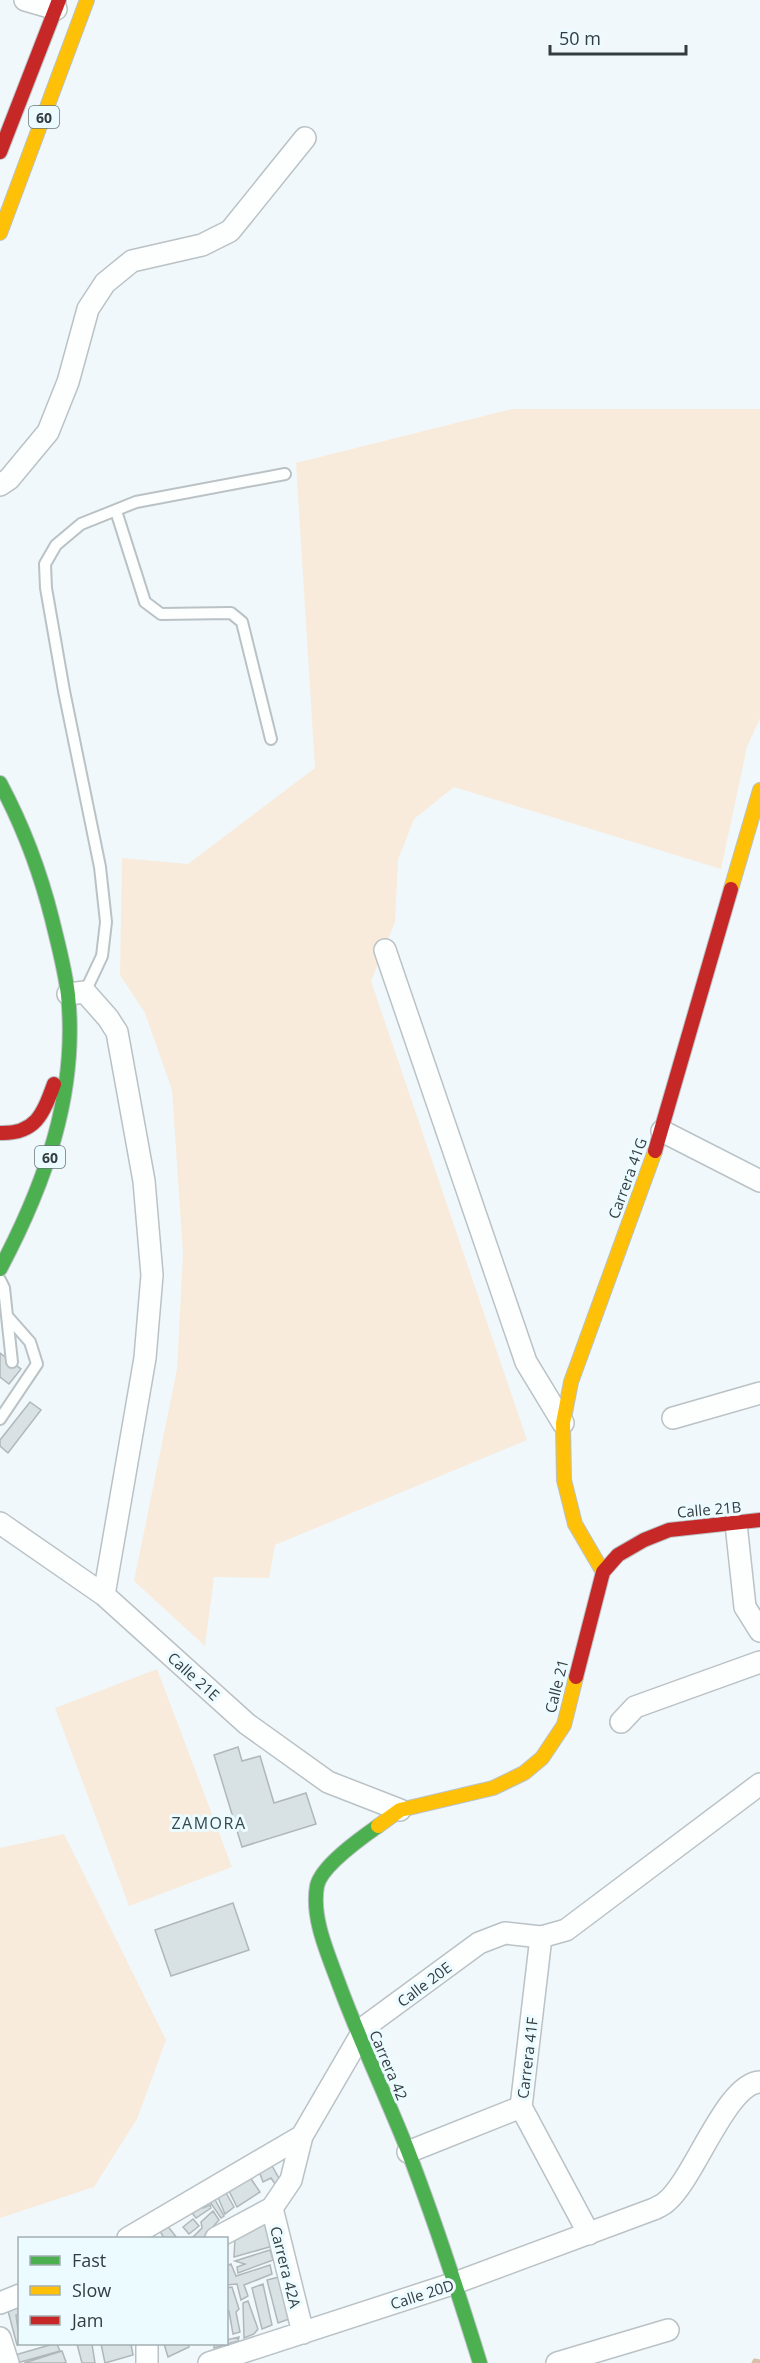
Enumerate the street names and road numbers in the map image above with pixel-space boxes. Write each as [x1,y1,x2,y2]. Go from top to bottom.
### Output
road number: 60 [29,106,59,128]
street label: Carrera 41G [603,1135,651,1221]
road number: 60 [35,1146,65,1168]
street label: Calle 21B [676,1496,742,1522]
street label: Calle 21E [164,1647,224,1705]
street label: Calle 21 [540,1657,572,1715]
street label: Calle 20E [393,1957,455,2011]
street label: Carrera 41F [512,2016,542,2100]
street label: Carrera 42 [365,2027,413,2103]
street label: Carrera 42A [266,2224,306,2310]
street label: Calle 20D [388,2274,456,2314]

